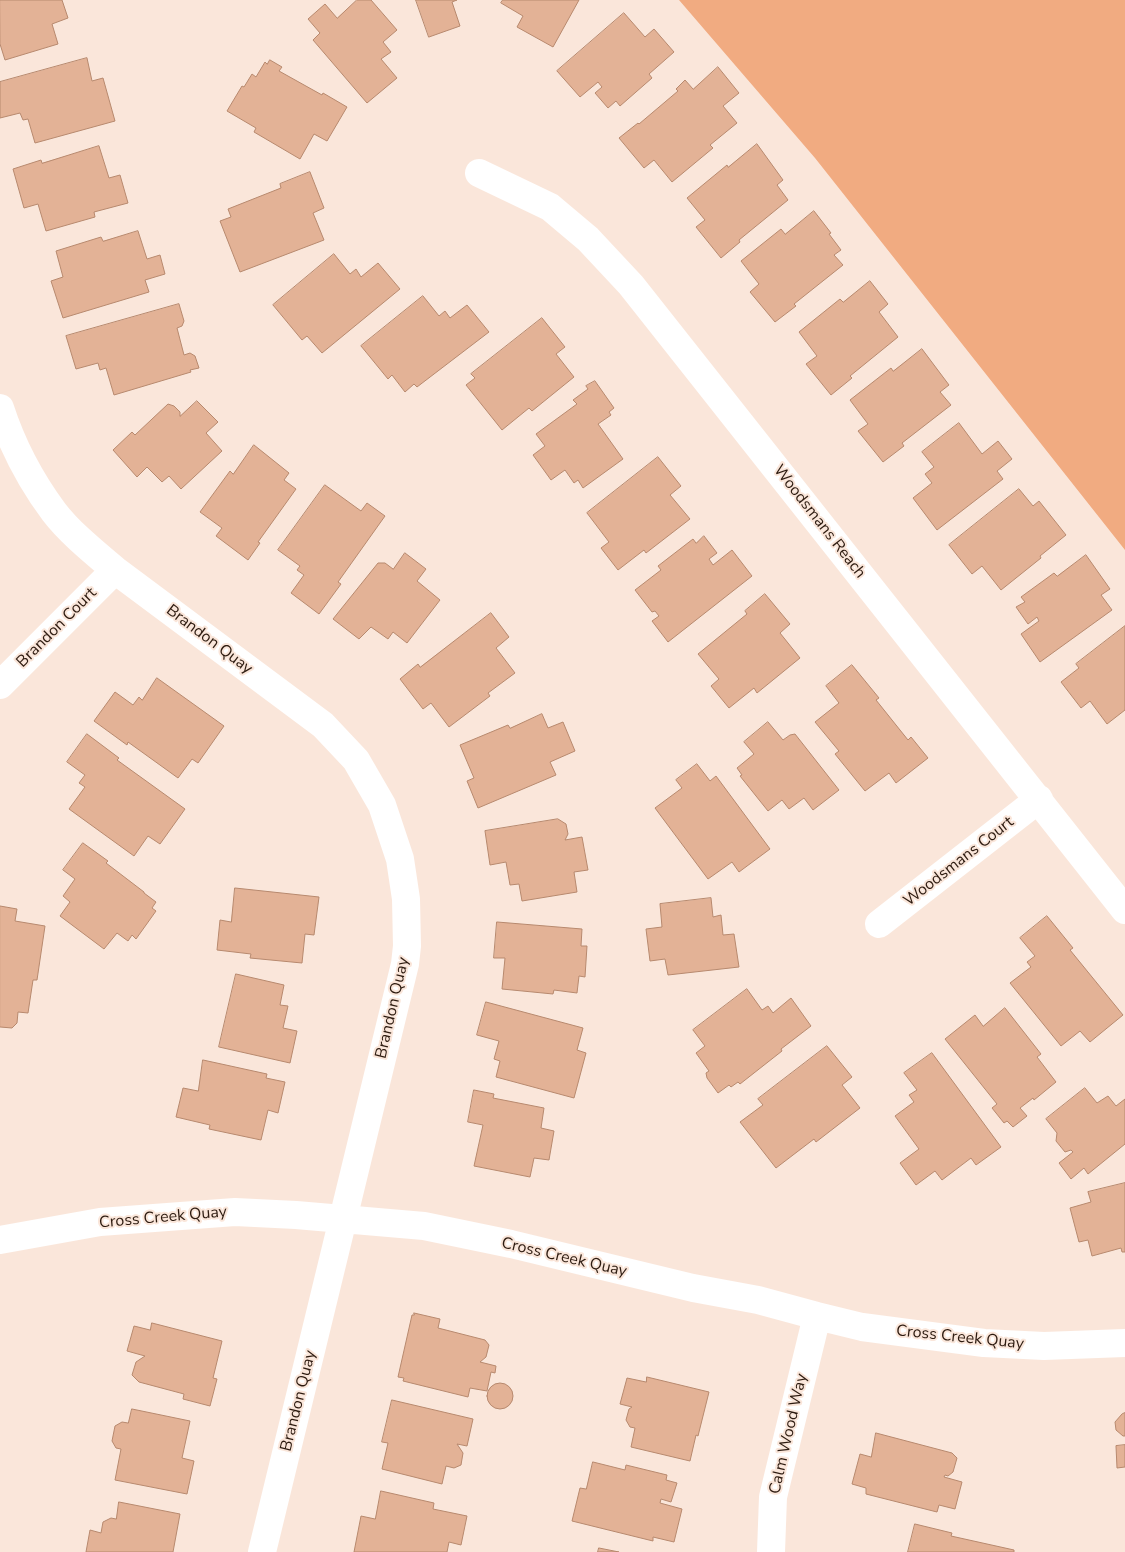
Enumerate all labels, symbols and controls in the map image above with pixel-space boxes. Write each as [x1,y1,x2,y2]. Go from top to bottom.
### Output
street label: Woodsmans Reach [769,461,869,583]
street label: Brandon Court [13,584,101,672]
street label: Brandon Quay [162,601,256,679]
street label: Woodsmans Court [900,813,1018,911]
street label: Brandon Quay [372,956,414,1060]
street label: Cross Creek Quay [98,1203,228,1233]
street label: Cross Creek Quay [499,1234,629,1282]
street label: Cross Creek Quay [895,1322,1025,1354]
street label: Brandon Quay [277,1349,321,1453]
street label: Calm Wood Way [766,1372,812,1496]

